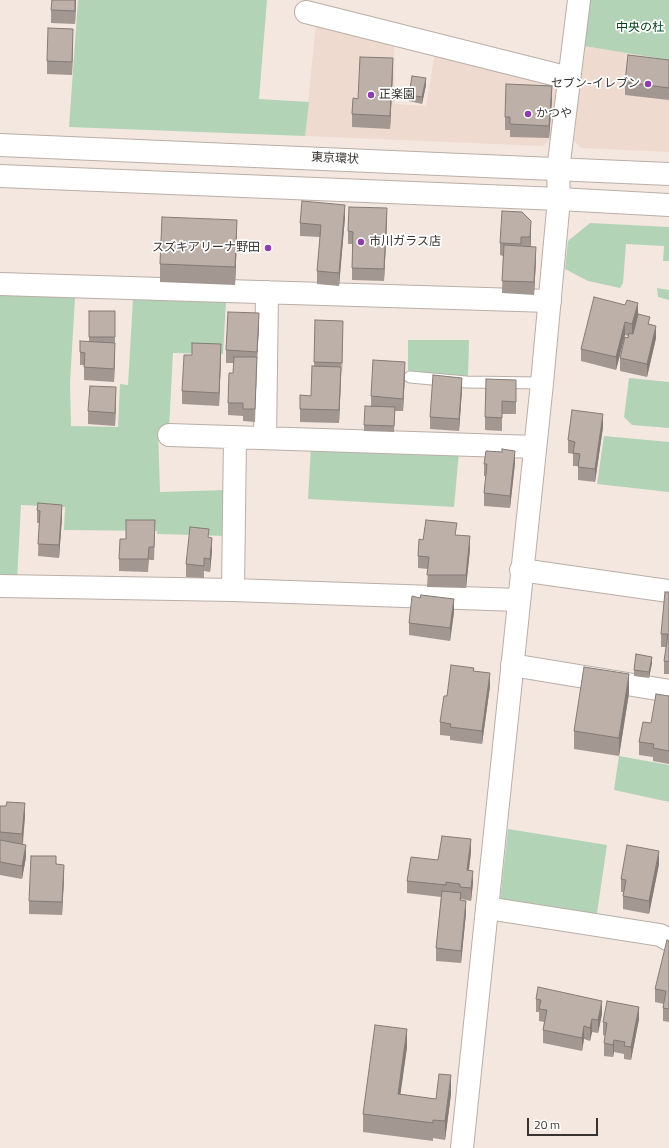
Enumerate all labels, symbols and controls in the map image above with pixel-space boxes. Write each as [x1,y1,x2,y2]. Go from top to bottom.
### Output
park label: 中央の杜 [616,21,664,35]
place label: セブン-イレブン [551,77,640,91]
marker: セブン-イレブン [643,79,653,89]
place label: 正楽園 [379,88,415,102]
marker: 正楽園 [366,90,376,100]
place label: かつや [536,107,572,121]
marker: かつや [523,109,533,119]
street label: 東京環状 [311,151,359,167]
place label: 市川ガラス店 [369,235,441,249]
marker: 市川ガラス店 [356,237,366,247]
place label: スズキアリーナ野田 [152,241,260,255]
marker: スズキアリーナ野田 [263,243,273,253]
scale bar [529,1110,600,1136]
text: 20 m [534,1115,560,1134]

